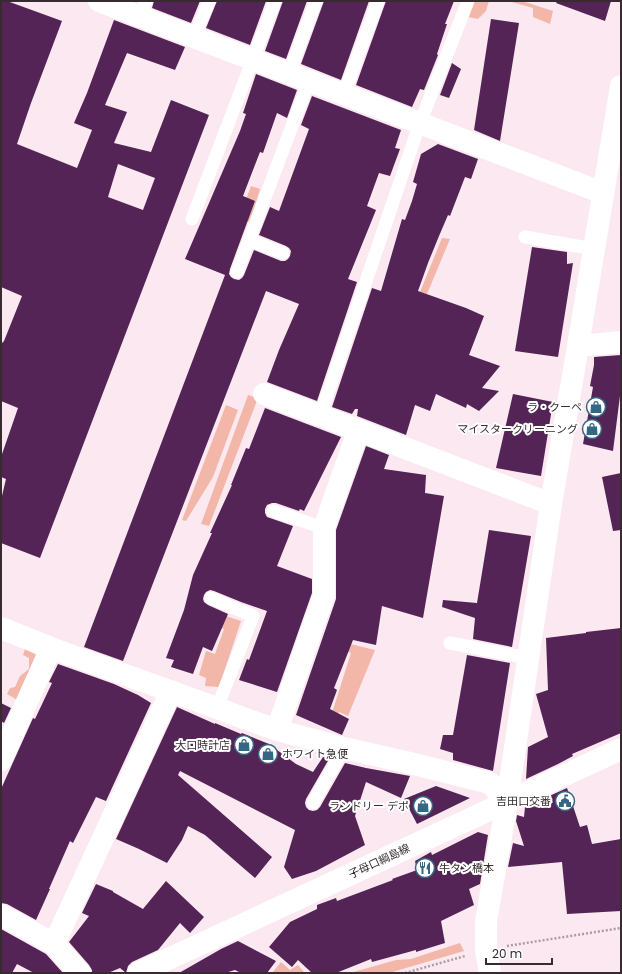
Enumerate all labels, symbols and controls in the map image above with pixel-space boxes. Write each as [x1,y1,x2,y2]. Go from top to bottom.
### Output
shop icon: ラ・クーペ [585,396,607,418]
place label: ラ・クーペ [527,399,582,415]
shop icon: マイスタークリーニング [581,418,603,440]
place label: マイスタークリーニング [457,421,578,437]
shop icon: 大口時計店 [233,734,255,756]
place label: 大口時計店 [175,737,230,753]
shop icon: ホワイト急便 [257,743,279,765]
place label: ホワイト急便 [282,746,349,762]
public building icon: 吉田口交番 [554,790,576,812]
place label: 吉田口交番 [496,793,551,809]
shop icon: ランドリー デポ [412,795,434,817]
place label: ランドリー デポ [329,798,409,814]
street label: 子母口綱島線 [346,840,412,882]
restaurant icon: 牛タン橋本 [414,857,436,879]
place label: 牛タン橋本 [439,860,494,876]
scale bar [486,940,552,966]
text: 20 m [492,945,522,962]

